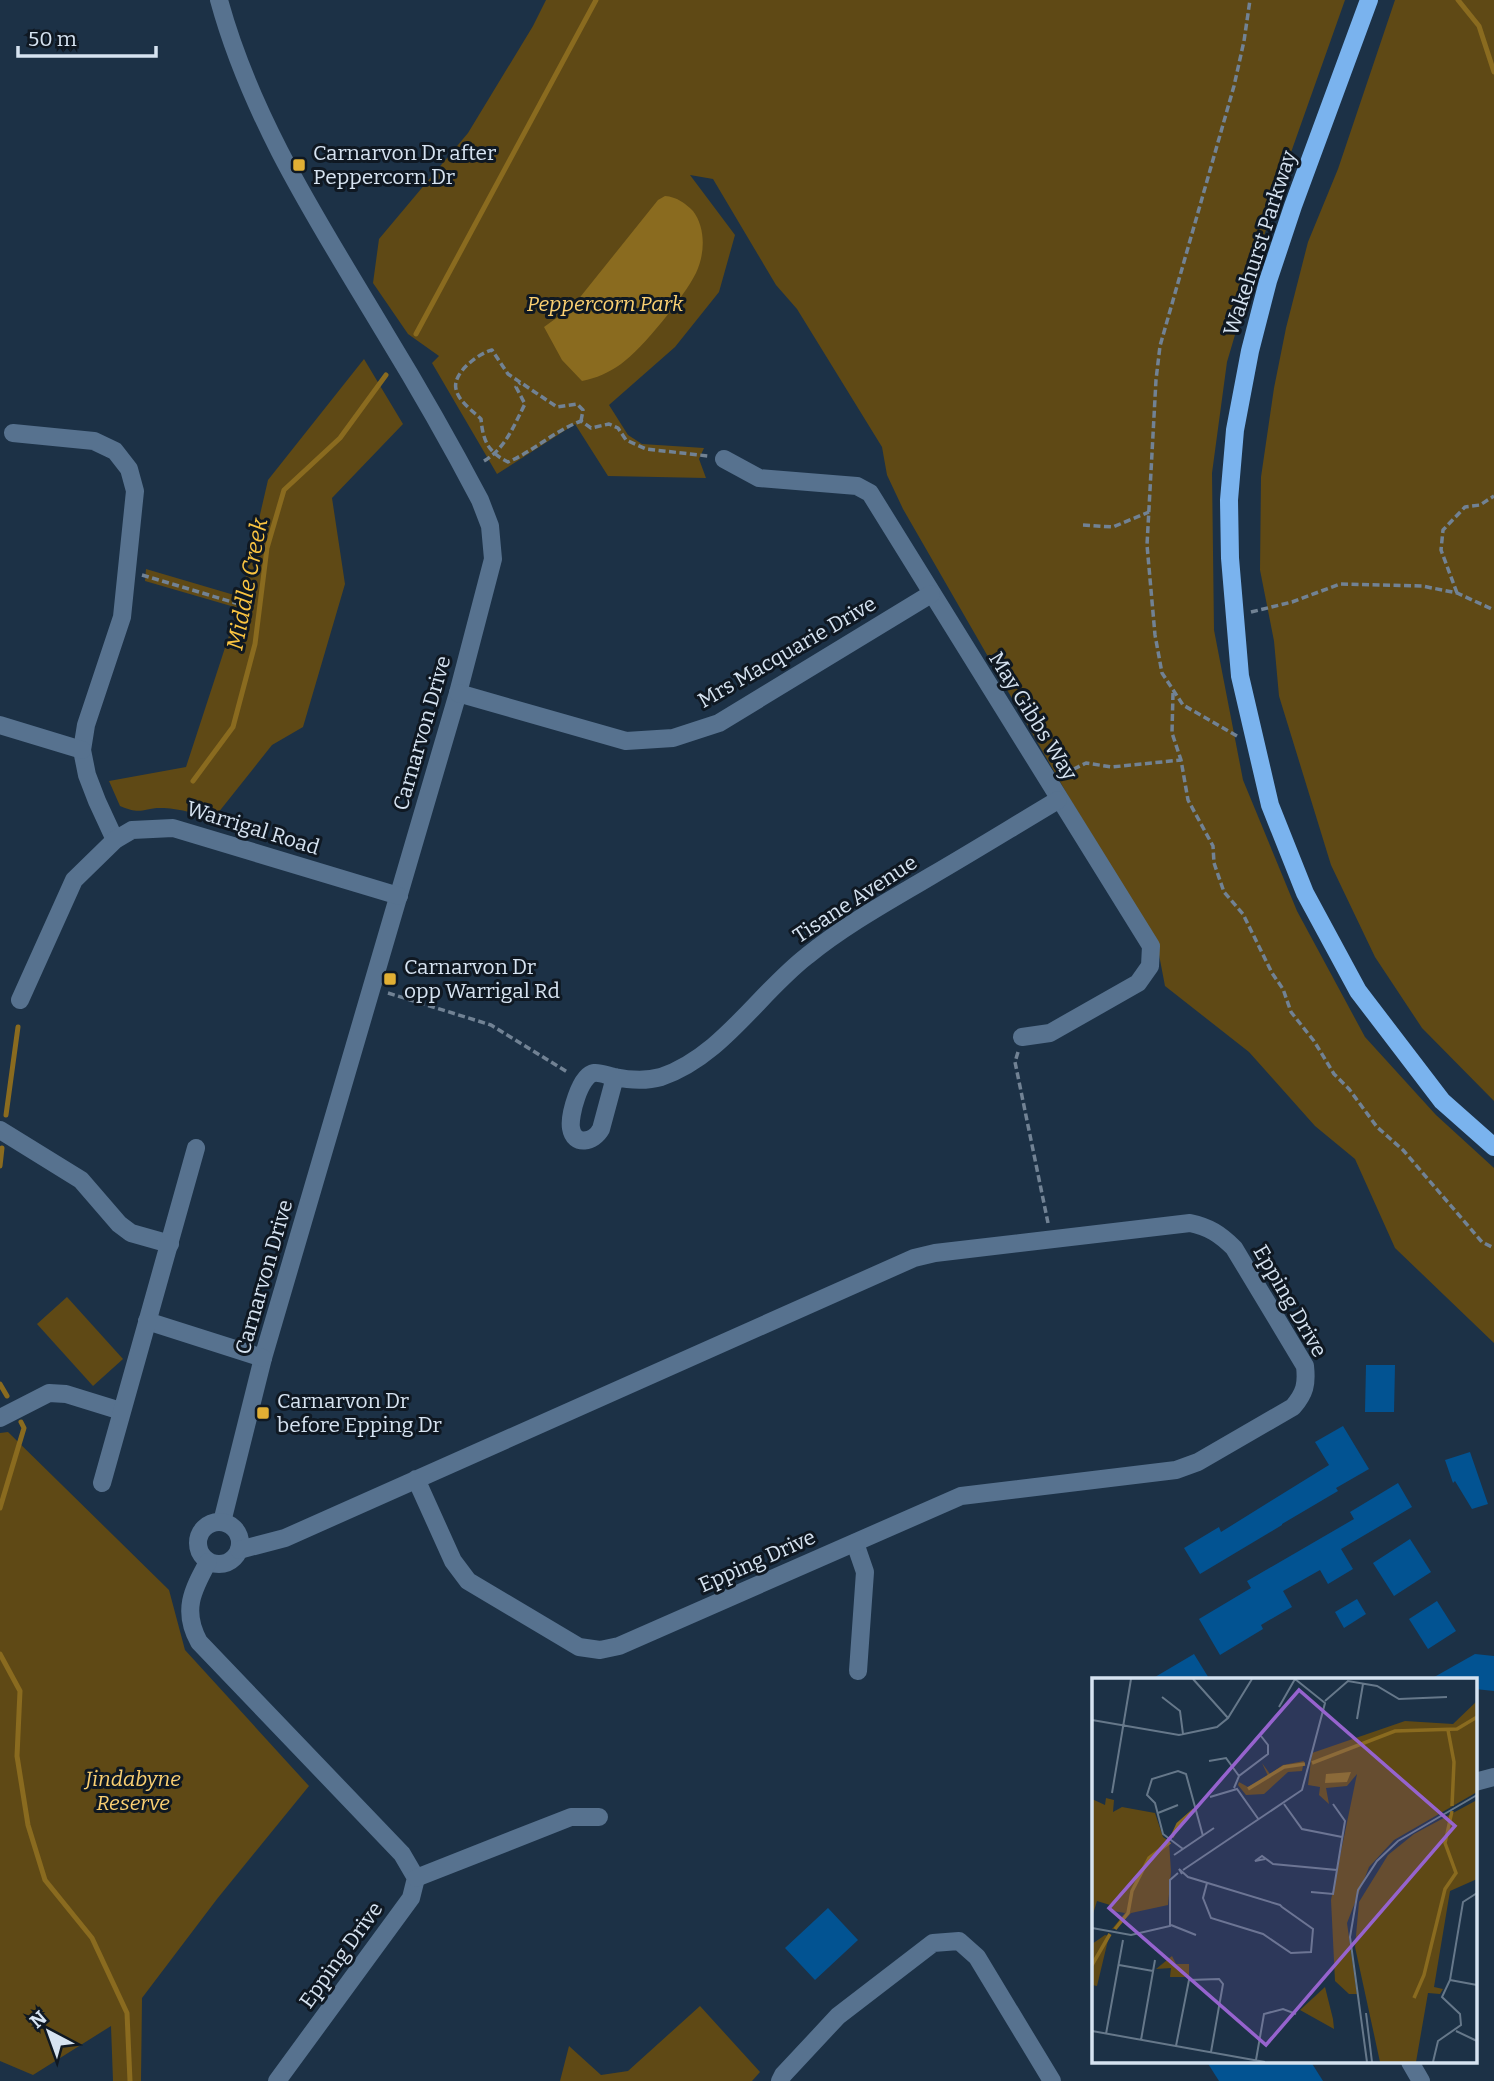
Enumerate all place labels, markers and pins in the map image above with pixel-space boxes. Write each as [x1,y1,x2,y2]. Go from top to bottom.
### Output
place label: Carnarvon Dr after Peppercorn Dr [313,140,496,190]
marker: Carnarvon Dr after Peppercorn Dr [291,157,307,173]
place label: Carnarvon Dr opp Warrigal Rd [404,954,560,1004]
marker: Carnarvon Dr opp Warrigal Rd [382,971,398,987]
place label: Carnarvon Dr before Epping Dr [277,1388,442,1438]
marker: Carnarvon Dr before Epping Dr [255,1405,271,1421]

